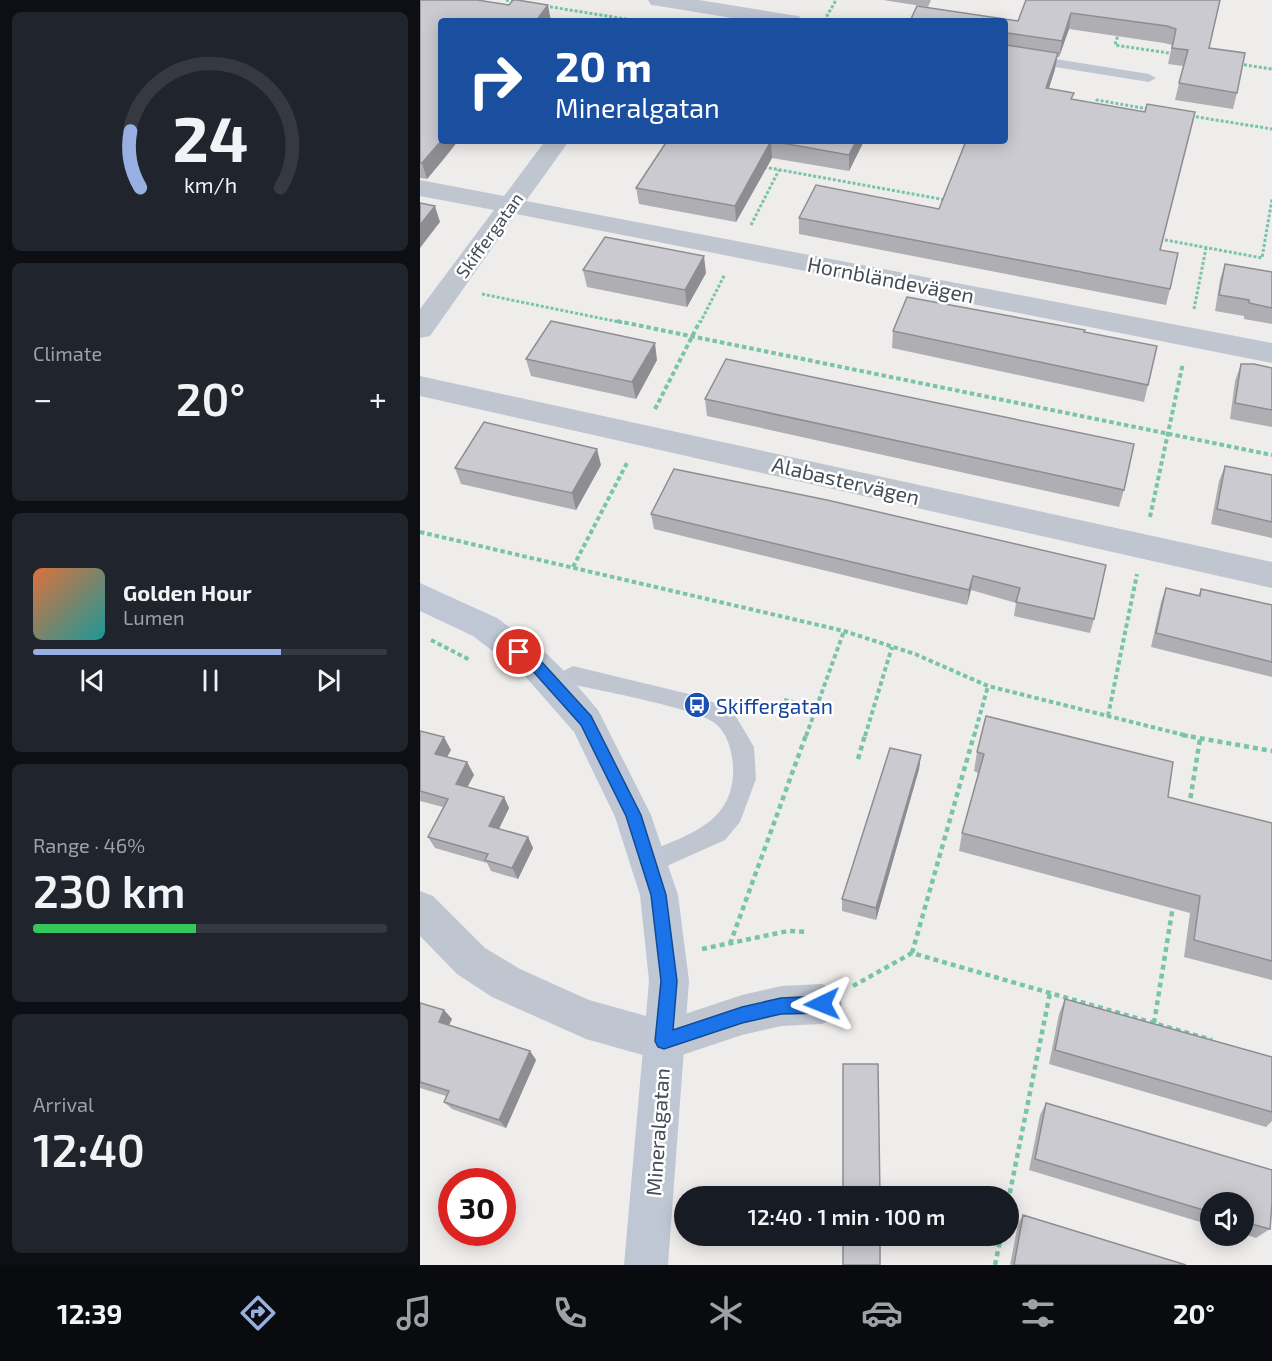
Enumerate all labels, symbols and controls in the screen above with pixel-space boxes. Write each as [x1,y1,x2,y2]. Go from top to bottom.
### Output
text: 20 m [555,40,652,90]
icon: right [456,42,534,120]
text: Mineralgatan [555,91,720,123]
text: 24 [172,100,248,175]
text: km/h [183,173,237,198]
street label: Skiffergatan [451,188,527,282]
street label: Hornbländevägen [805,251,977,307]
text: Climate [33,341,102,365]
text: 20° [176,371,245,425]
text: − [33,378,52,418]
text: + [369,378,387,418]
street label: Alabastervägen [770,451,922,509]
text: Golden Hour [123,579,252,605]
text: Lumen [123,605,185,629]
pin [493,626,544,677]
icon: arrive [502,635,535,668]
icon: previous [76,664,109,697]
icon: pause [194,664,227,697]
icon: next [312,664,345,697]
bus stop icon: Skiffergatan [682,690,712,720]
place label: Skiffergatan [716,693,833,718]
text: Range · 46% [33,833,145,857]
text: 230 km [33,863,186,917]
position arrow [790,972,854,1036]
street label: Mineralgatan [640,1067,674,1197]
text: Arrival [33,1092,94,1116]
text: 12:40 [33,1122,145,1176]
speed limit sign: 30 [438,1168,516,1246]
map controls [1200,1192,1254,1246]
button: sound [1200,1192,1254,1246]
text: 12:40 · 1 min · 100 m [748,1203,945,1229]
icon: directions [237,1292,279,1334]
icon: music [393,1292,435,1334]
icon: phone [549,1292,591,1334]
icon: climate [705,1292,747,1334]
icon: car [861,1292,903,1334]
icon: filters [1017,1292,1059,1334]
text: 12:39 [57,1297,123,1329]
text: 20° [1173,1297,1215,1329]

